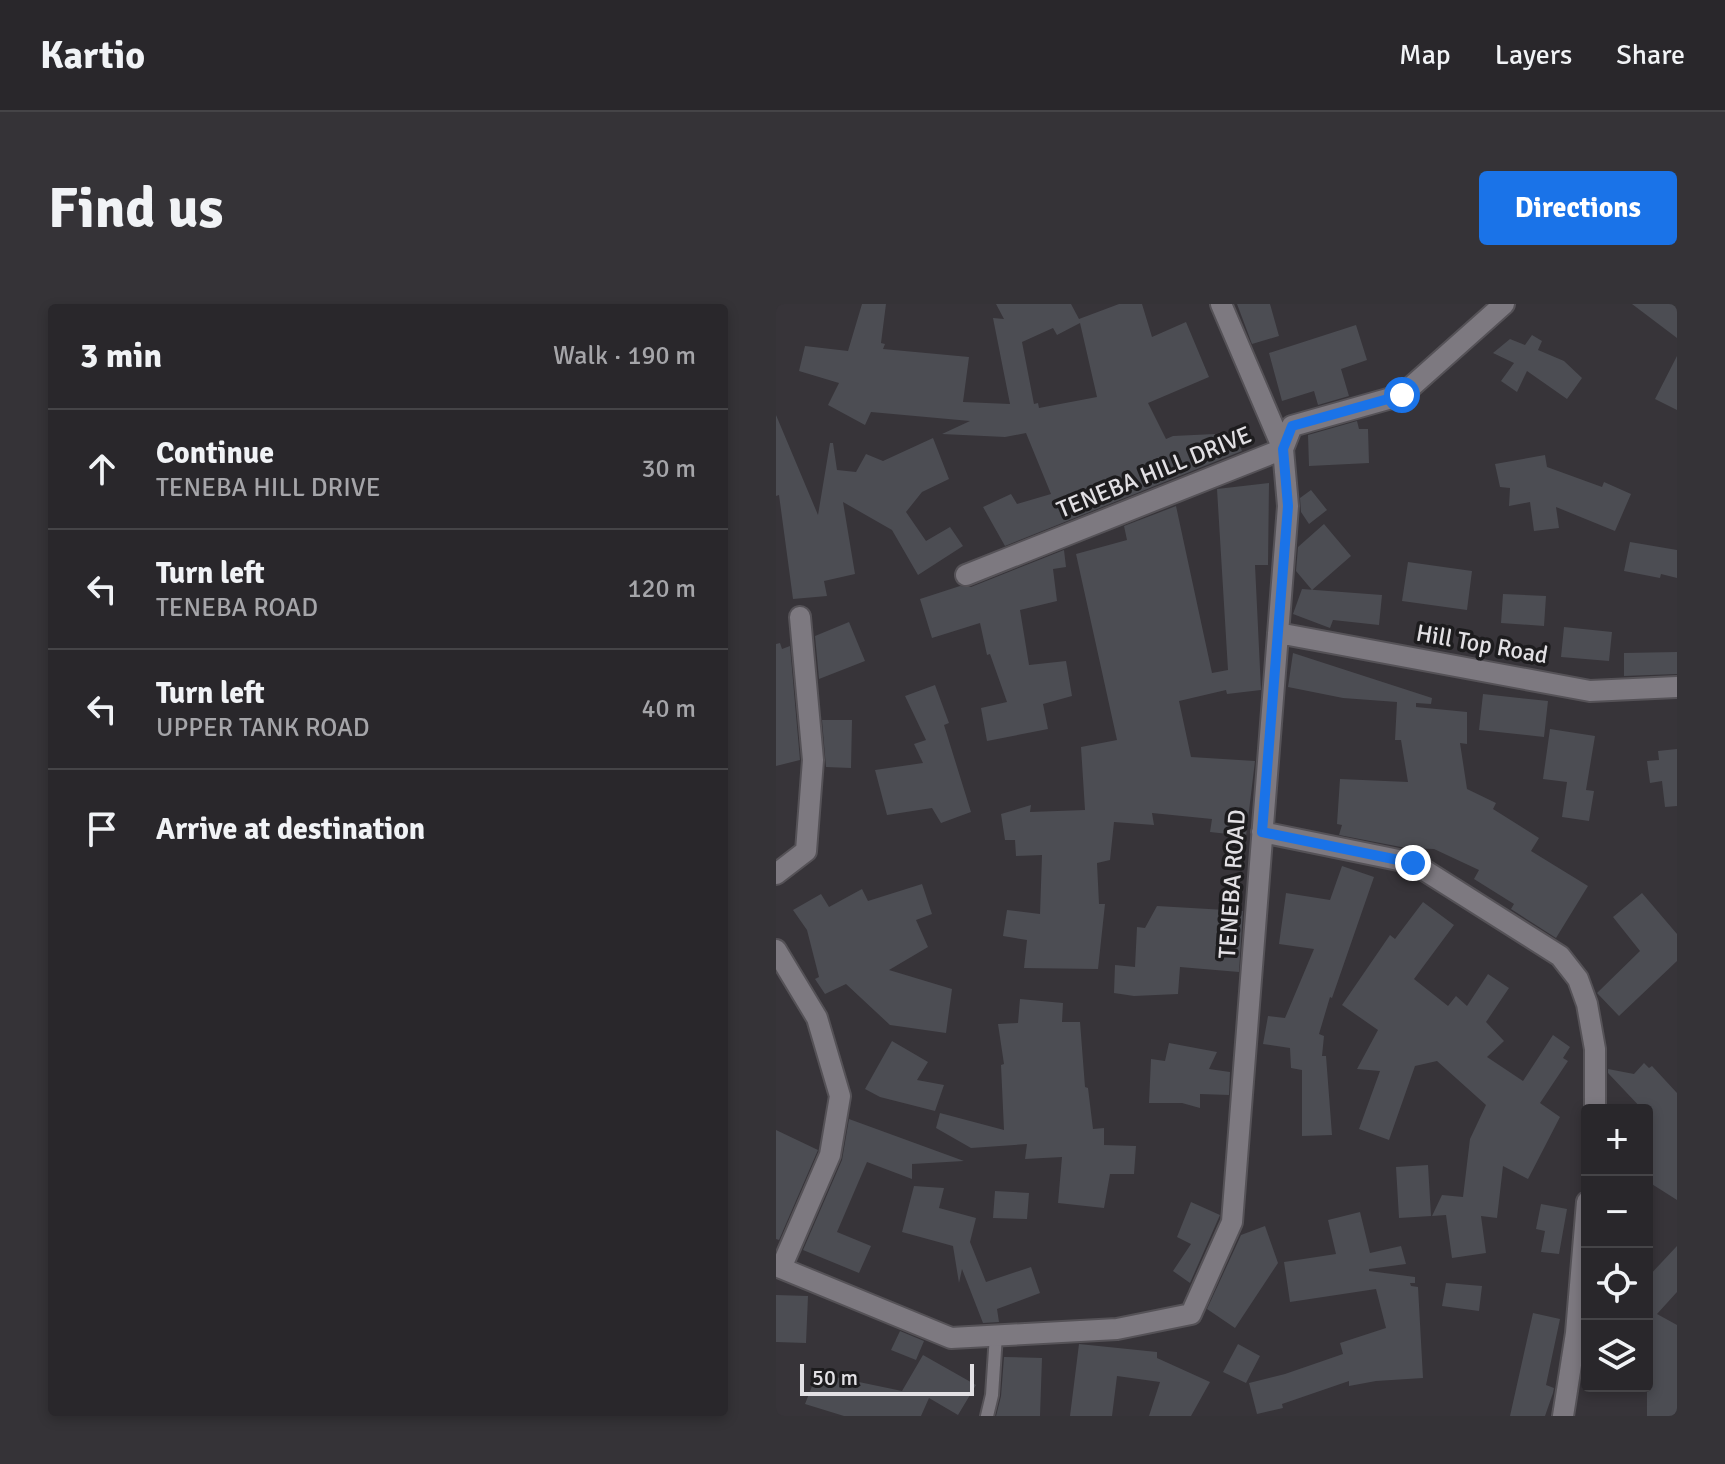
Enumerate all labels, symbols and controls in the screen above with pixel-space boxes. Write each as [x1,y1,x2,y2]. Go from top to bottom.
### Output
text: Kartio [40,32,145,79]
text: Map [1399,38,1451,72]
text: Layers [1495,38,1572,72]
text: Share [1616,38,1685,72]
button: Directions [1479,171,1677,245]
text: Find us [48,174,223,243]
text: 3 min [80,335,162,377]
text: Walk · 190 m [553,340,696,372]
route start [1384,377,1420,413]
street label: TENEBA HILL DRIVE [1052,419,1256,525]
text: Continue [156,435,274,472]
icon: ahead [80,447,124,491]
text: 30 m [641,453,696,485]
text: TENEBA HILL DRIVE [156,472,381,504]
text: Turn left [156,555,265,592]
icon: left [80,567,124,611]
text: 120 m [627,573,696,605]
text: TENEBA ROAD [156,592,318,624]
street label: Hill Top Road [1414,618,1550,670]
text: Turn left [156,675,265,712]
icon: left [80,687,124,731]
text: 40 m [641,693,696,725]
text: UPPER TANK ROAD [156,712,370,744]
icon: arrive [80,807,124,851]
street label: TENEBA ROAD [1212,808,1252,960]
text: Arrive at destination [156,811,425,848]
route end [1395,845,1431,881]
map controls [1581,1104,1653,1392]
button: + [1581,1104,1653,1176]
button: − [1581,1176,1653,1248]
button: locate [1581,1248,1653,1320]
button: layers [1581,1320,1653,1392]
scale bar [800,1360,974,1396]
text: 50 m [812,1364,858,1391]

